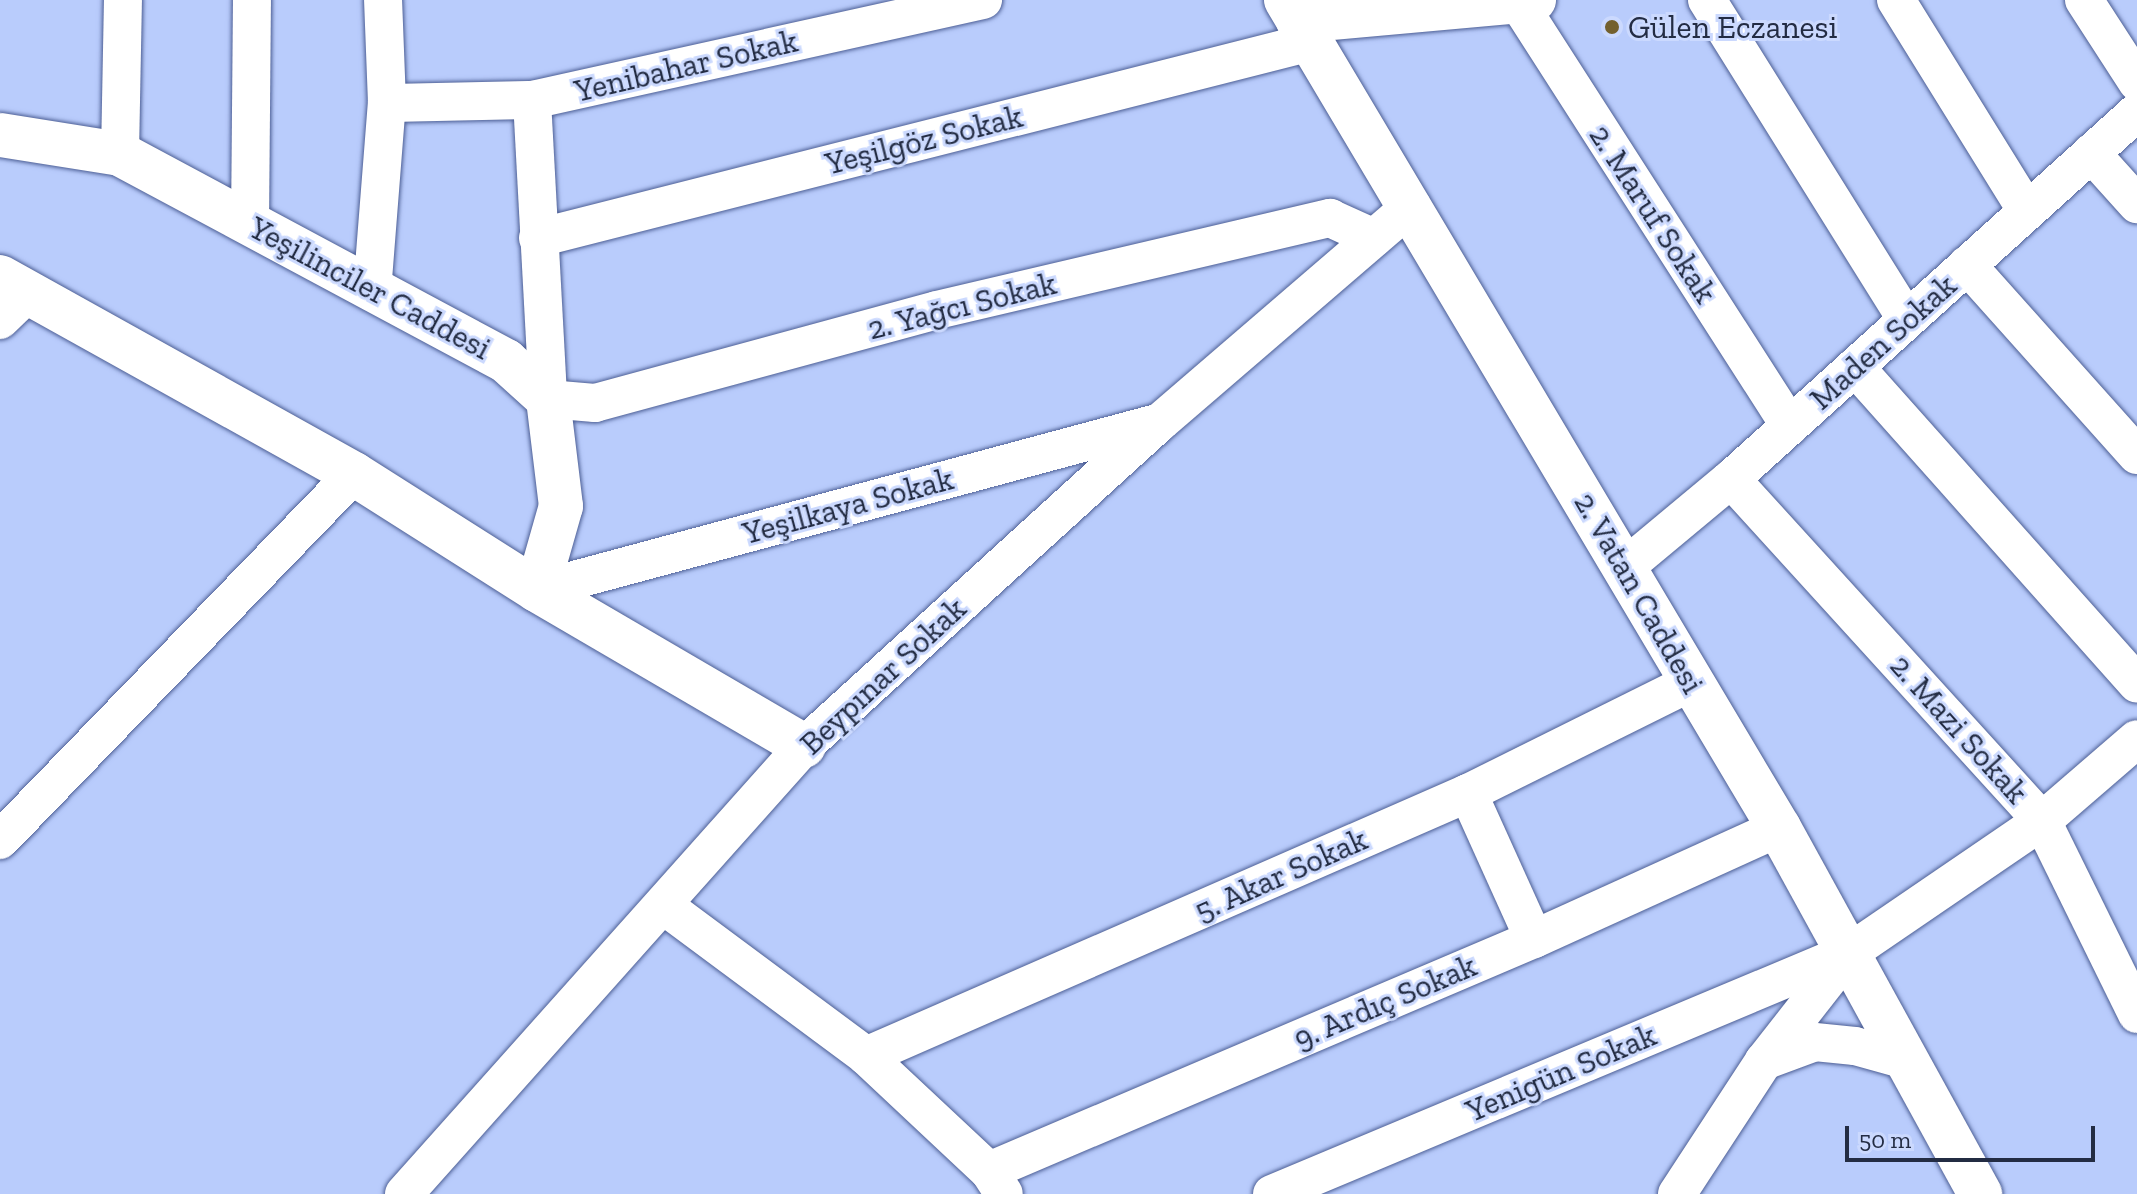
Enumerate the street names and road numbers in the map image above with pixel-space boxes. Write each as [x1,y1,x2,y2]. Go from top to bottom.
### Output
street label: Yenibahar Sokak [570,22,802,110]
street label: Yeşilgöz Sokak [821,97,1027,183]
street label: 2. Maruf Sokak [1581,118,1725,310]
street label: Yeşilinciler Caddesi [243,208,497,368]
street label: 2. Yağcı Sokak [863,264,1061,348]
street label: Maden Sokak [1802,266,1964,418]
street label: Yeşilkaya Sokak [739,459,957,553]
street label: 2. Vatan Caddesi [1566,485,1712,701]
street label: Beypınar Sokak [792,589,974,763]
street label: 2. Mazi Sokak [1882,647,2036,811]
street label: 5. Akar Sokak [1188,820,1374,930]
street label: 9. Ardıç Sokak [1287,946,1483,1058]
street label: Yenigün Sokak [1460,1016,1662,1130]

